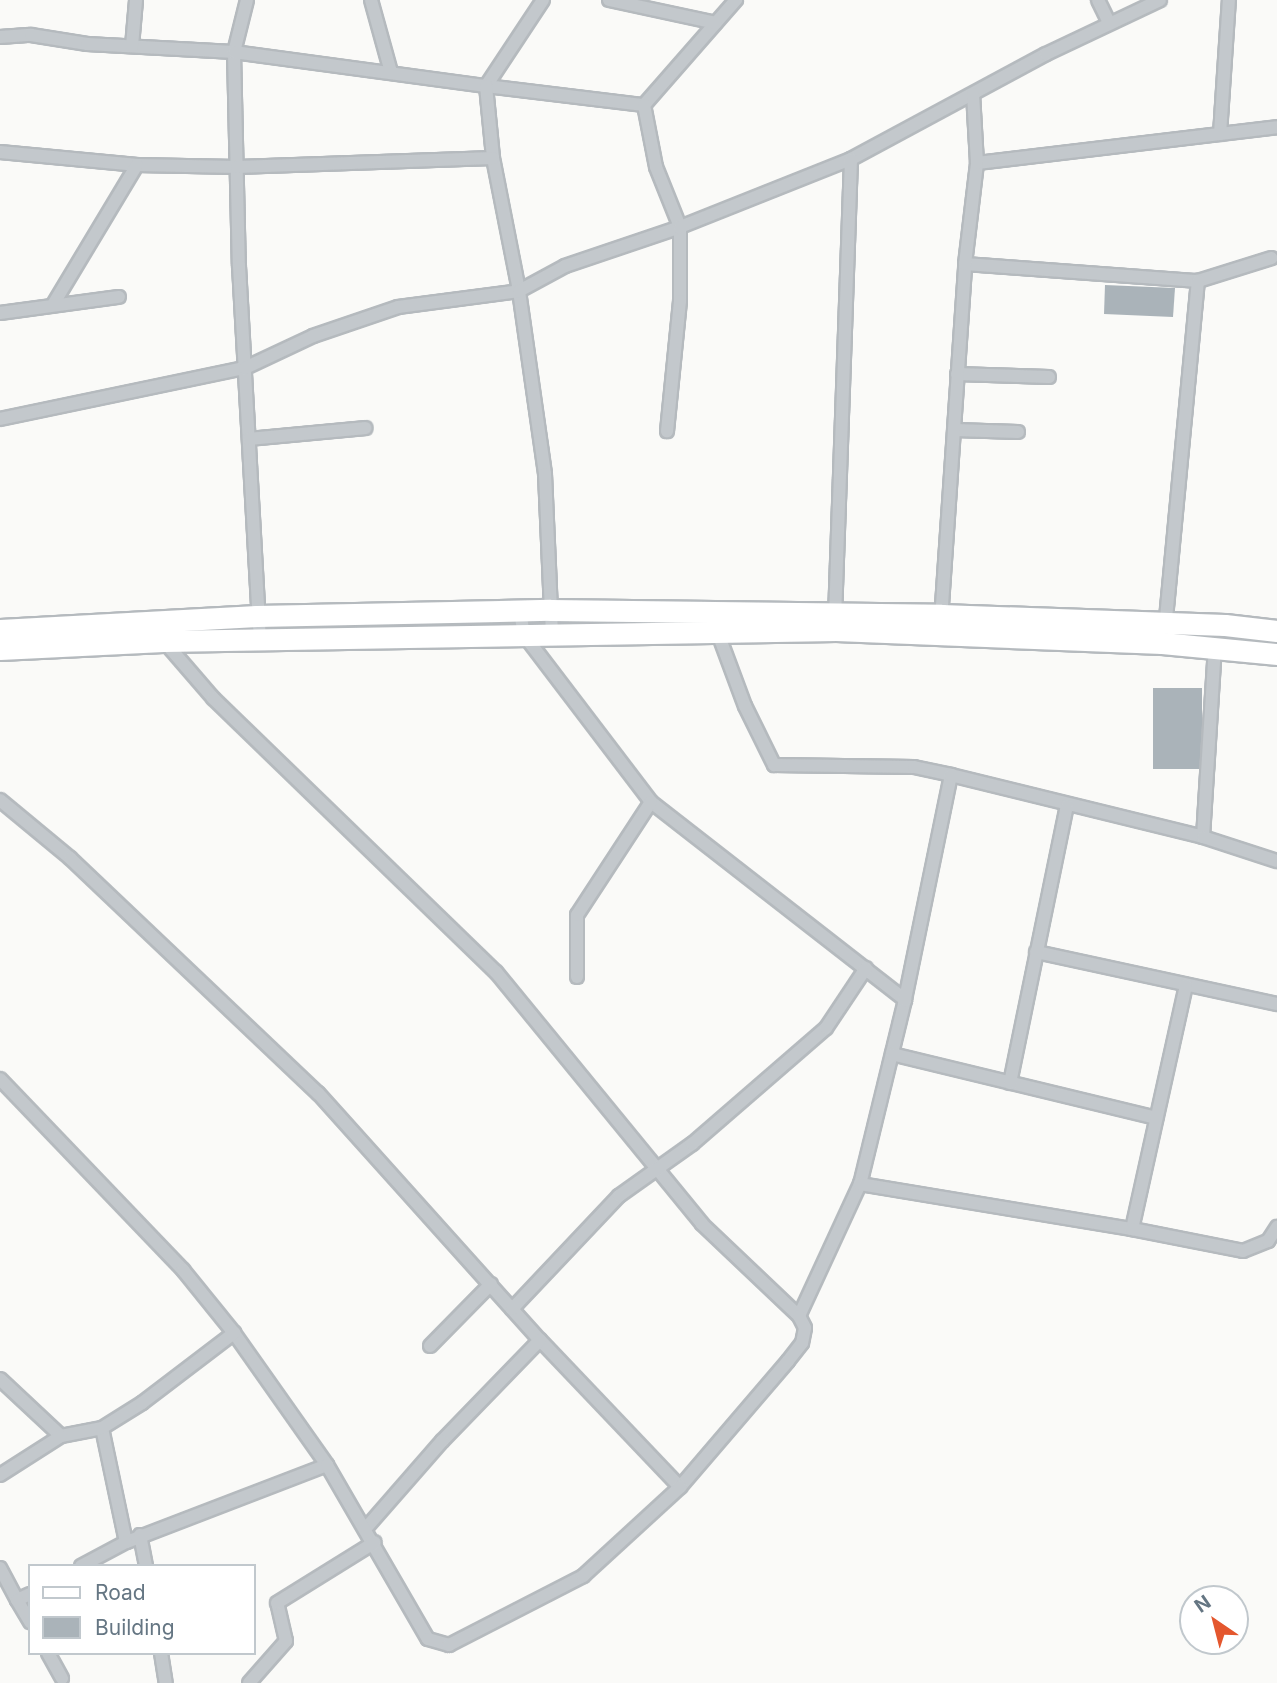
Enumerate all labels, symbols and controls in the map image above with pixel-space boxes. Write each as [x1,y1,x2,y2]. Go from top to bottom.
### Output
legend [28,1564,256,1655]
text: Road [95,1580,146,1605]
north arrow [1179,1585,1249,1655]
text: N [1190,1590,1215,1618]
text: Building [95,1615,175,1640]

